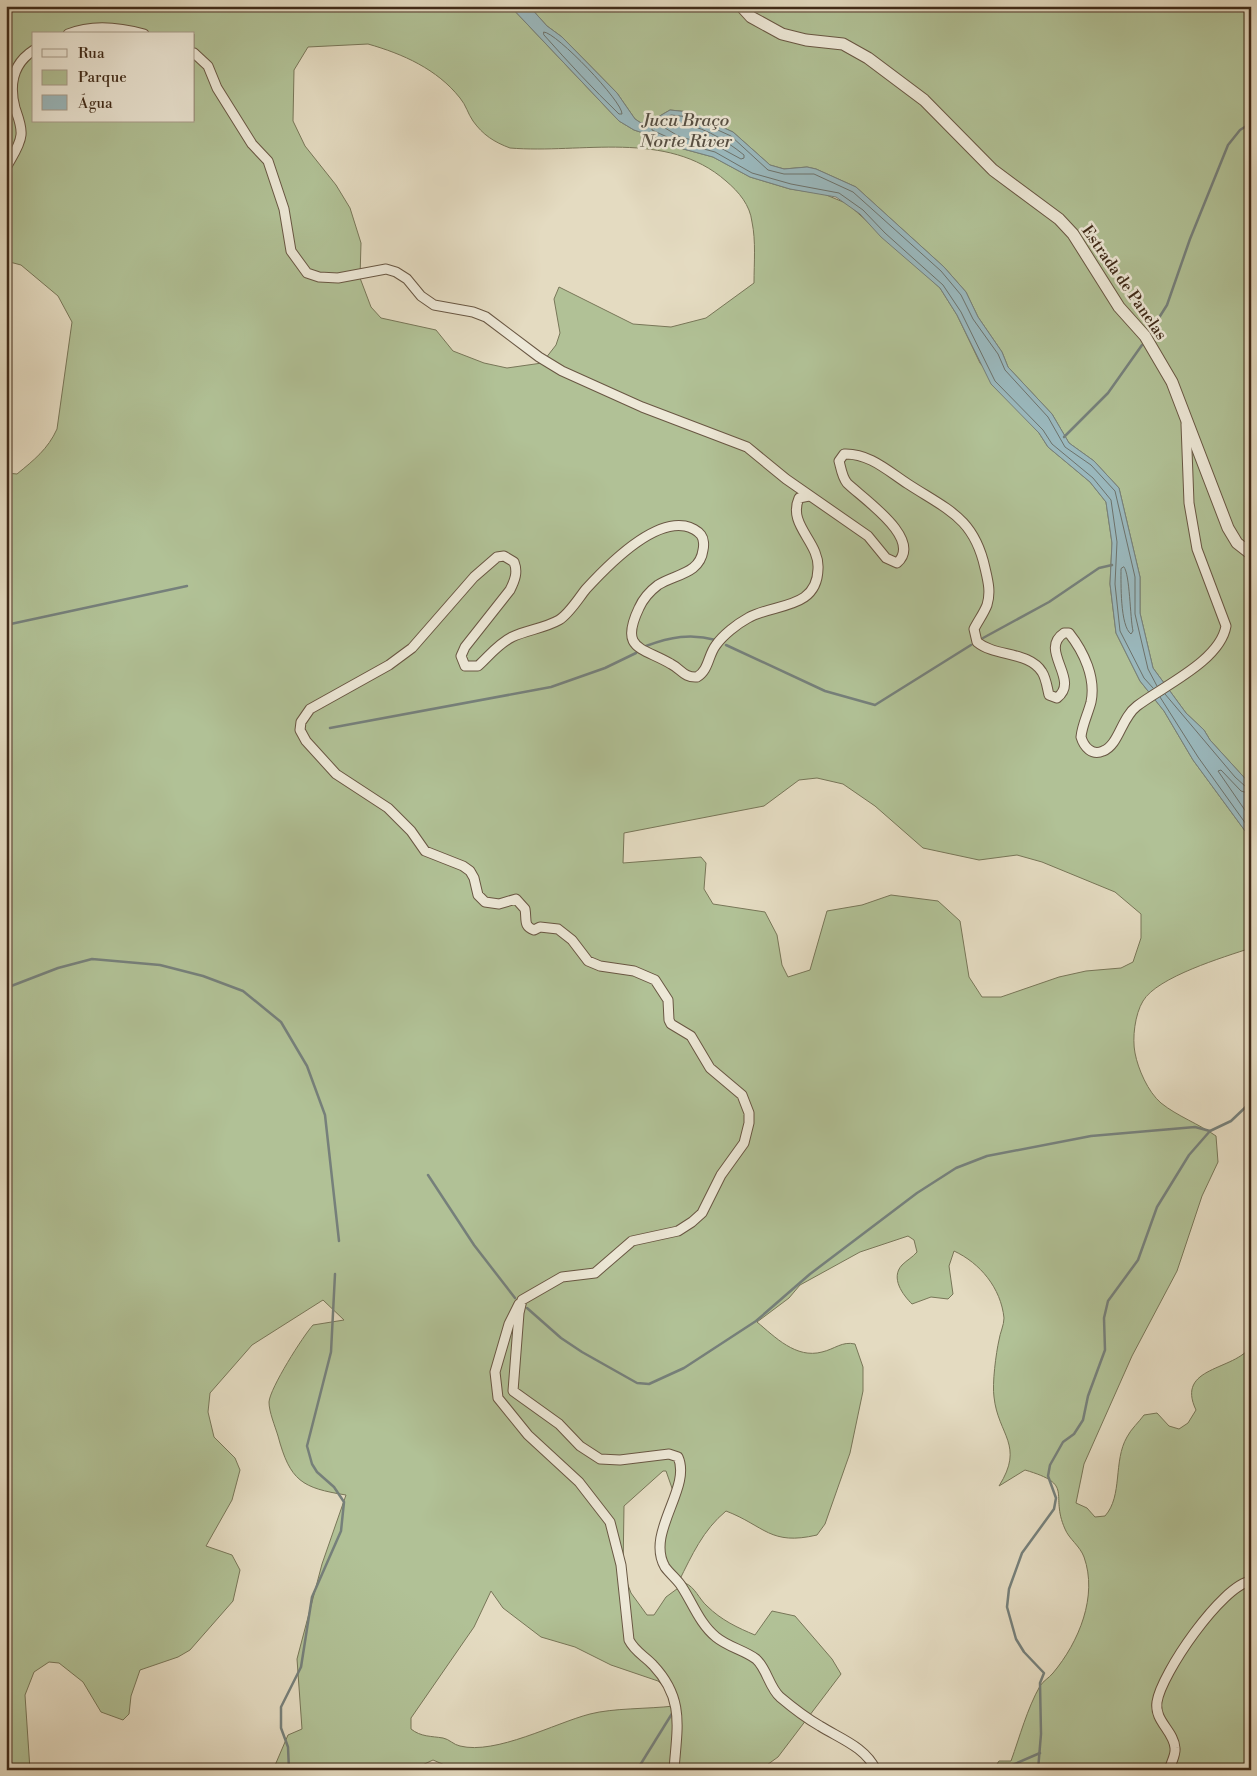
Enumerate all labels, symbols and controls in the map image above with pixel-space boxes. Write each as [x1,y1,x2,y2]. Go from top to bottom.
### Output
legend [32,32,195,122]
text: Rua [78,44,105,63]
text: Parque [78,68,127,87]
text: Água [77,93,113,113]
water label: Jucu Braço Norte River [639,109,732,153]
street label: Estrada de Panelas [1077,221,1171,344]

